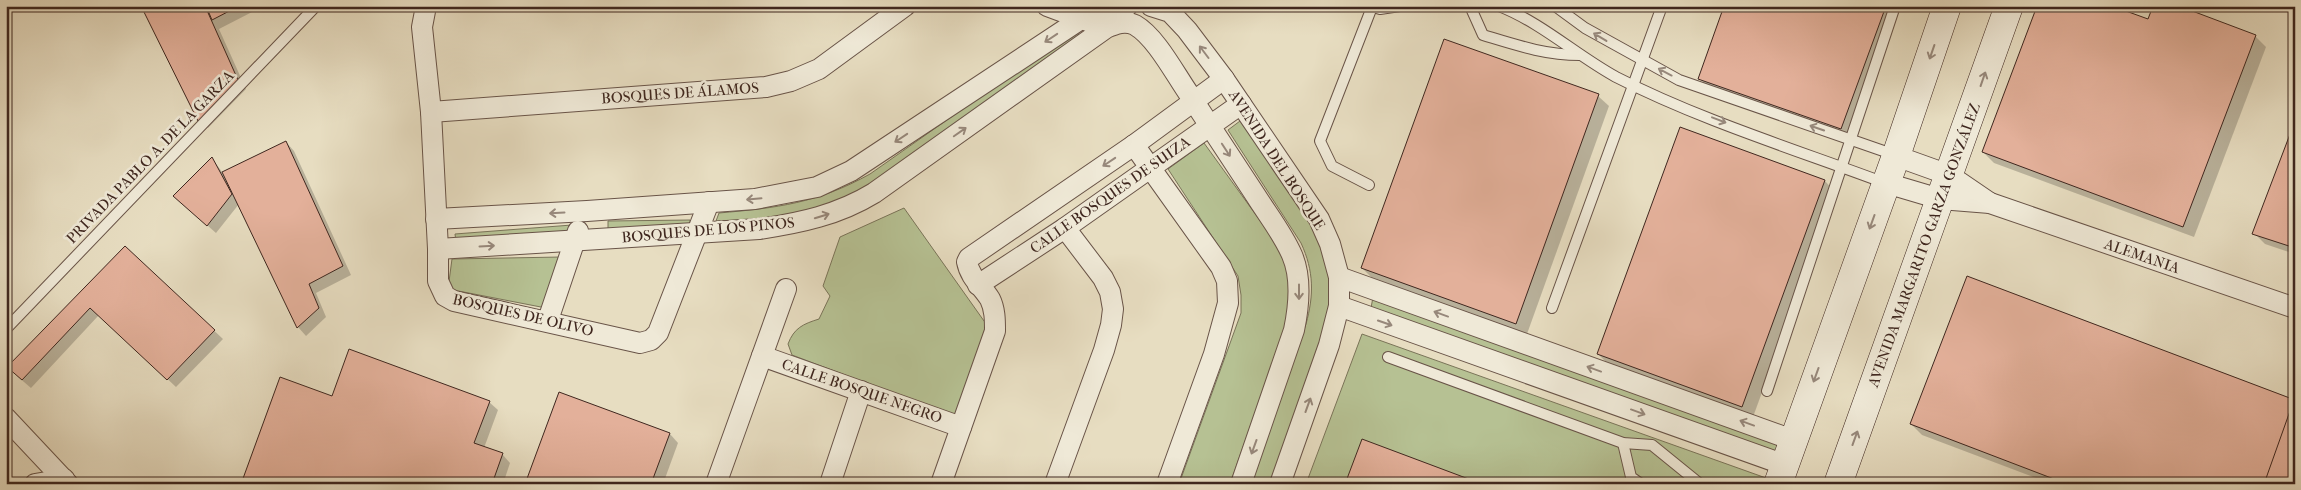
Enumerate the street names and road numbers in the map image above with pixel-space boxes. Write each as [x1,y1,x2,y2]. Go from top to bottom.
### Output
street label: PRIVADA PABLO A. DE LA GARZA [62,67,238,247]
street label: BOSQUES DE ÁLAMOS [601,78,760,107]
street label: AVENIDA DEL BOSQUE [1224,86,1329,233]
street label: AVENIDA MARGARITO GARZA GONZÁLEZ [1864,100,1984,391]
street label: CALLE BOSQUES DE SUIZA [1026,133,1194,257]
street label: BOSQUES DE LOS PINOS [621,213,796,247]
street label: ALEMANIA [2101,234,2182,277]
street label: BOSQUES DE OLIVO [451,290,595,340]
street label: CALLE BOSQUE NEGRO [779,355,945,427]

